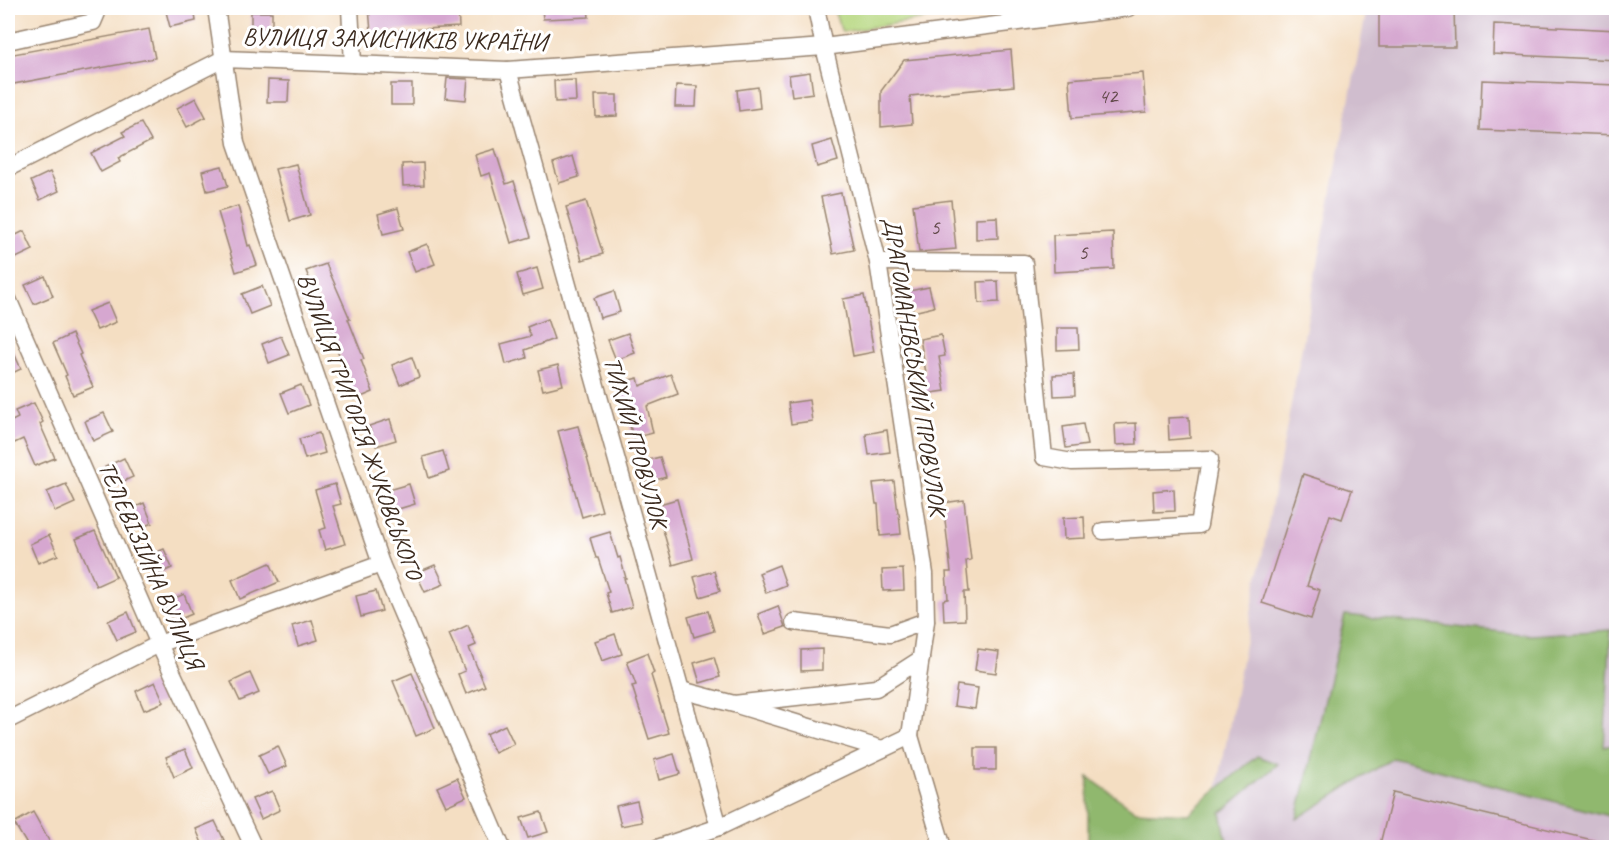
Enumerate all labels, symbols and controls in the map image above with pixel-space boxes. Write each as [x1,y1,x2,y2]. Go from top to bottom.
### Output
street label: ВУЛИЦЯ ЗАХИСНИКІВ УКРАЇНИ [243,21,551,57]
house number: 42 [1099,83,1119,109]
house number: 5 [930,214,941,240]
street label: ДРАГОМАНІВСЬКИЙ ПРОВУЛОК [877,215,954,521]
house number: 5 [1078,239,1089,265]
street label: ВУЛИЦЯ ГРИГОРІЯ ЖУКОВСЬКОГО [291,269,430,585]
street label: ТИХИЙ ПРОВУЛОК [597,353,676,535]
street label: ТЕЛЕВІЗІЙНА ВУЛИЦЯ [92,457,212,677]

